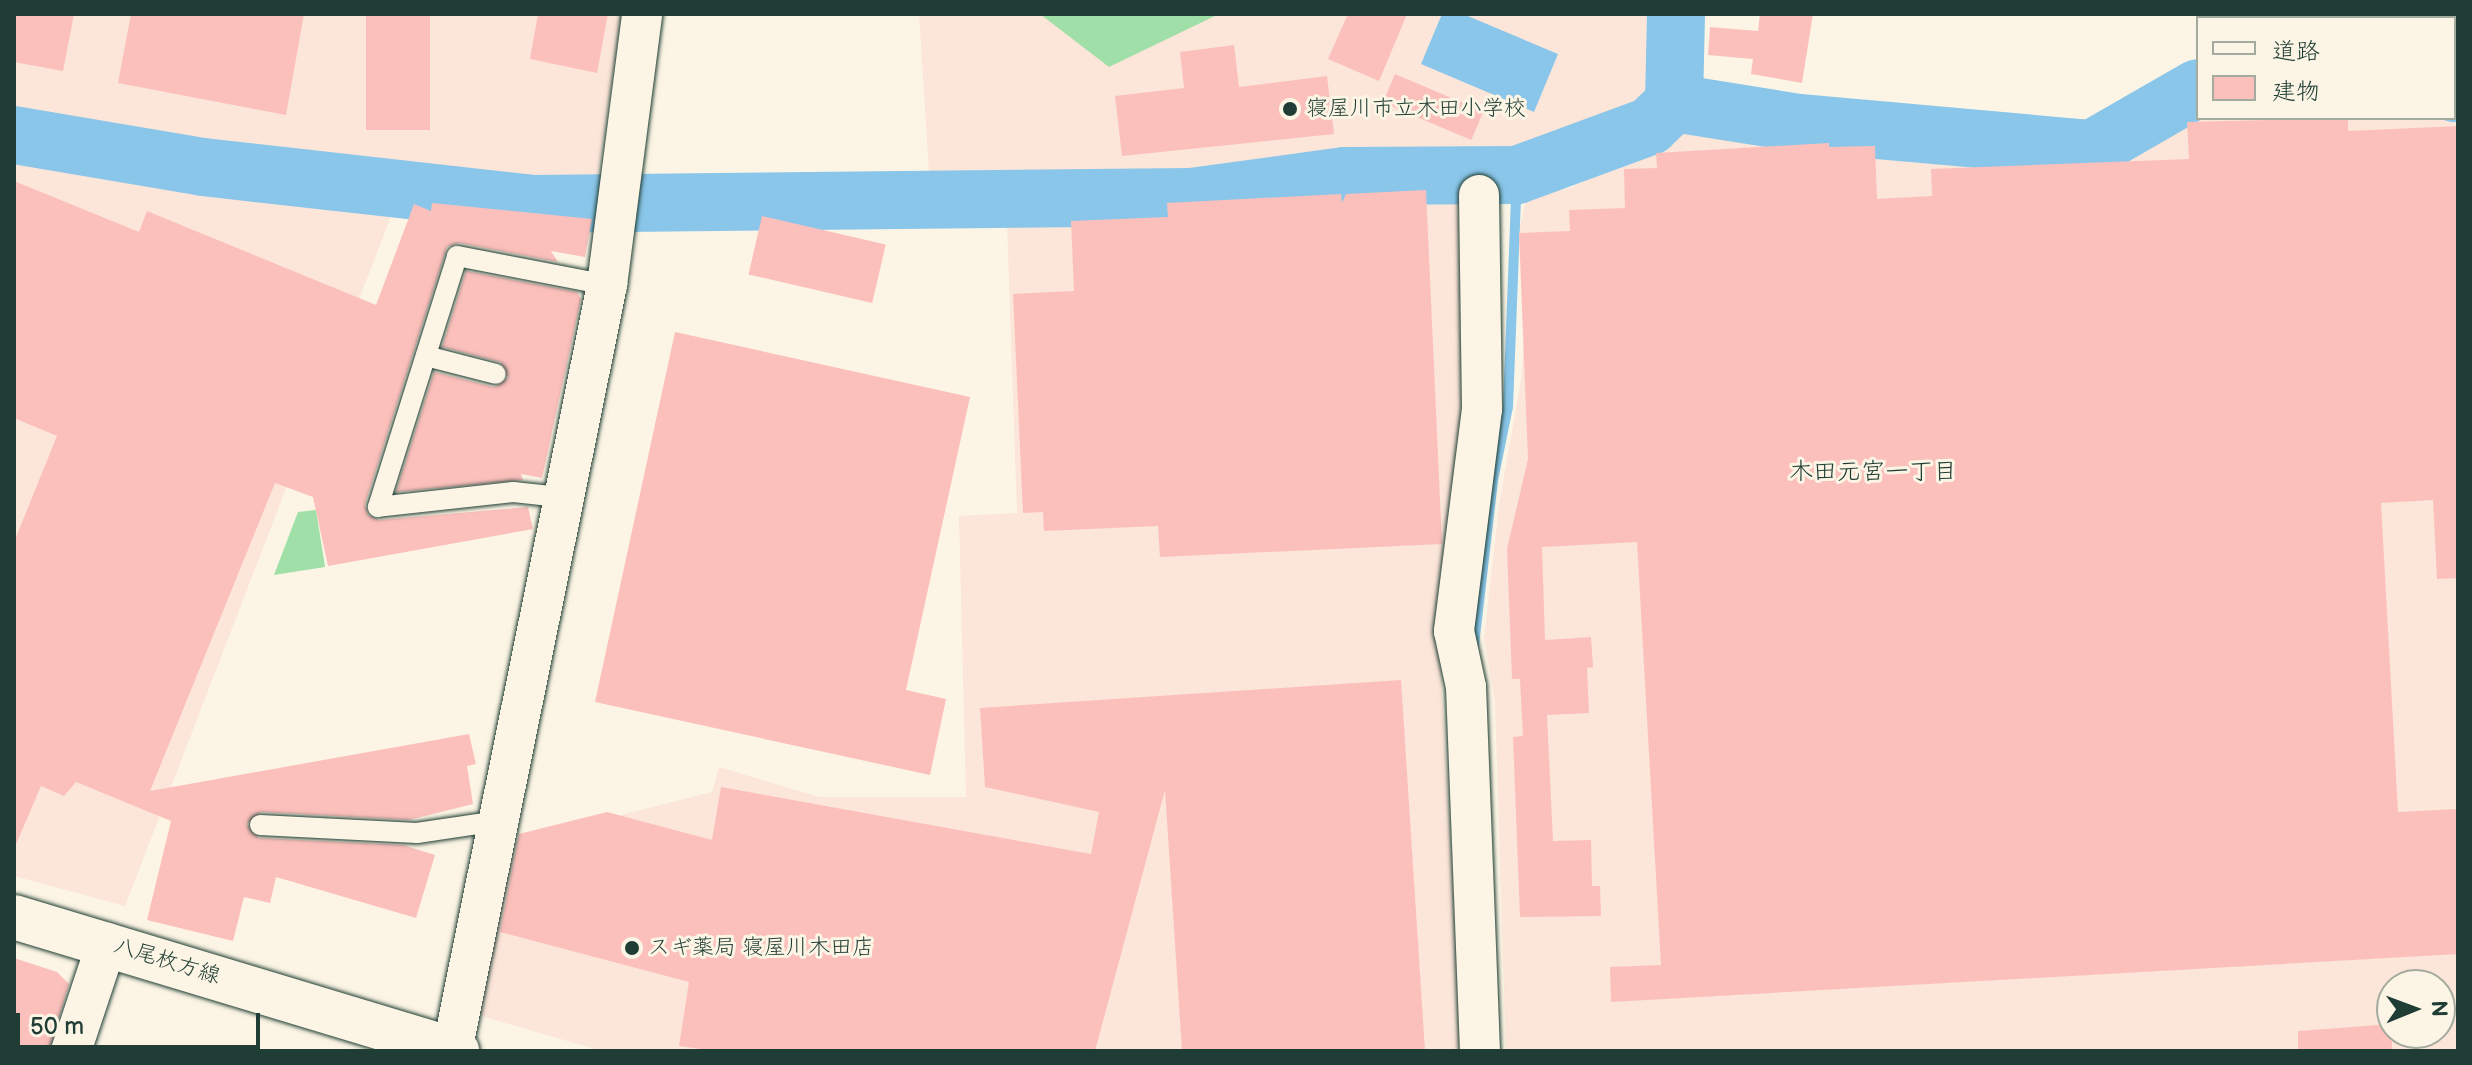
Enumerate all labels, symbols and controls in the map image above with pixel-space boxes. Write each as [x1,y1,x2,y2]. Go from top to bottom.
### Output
legend [2196,16,2456,120]
text: 道路 [2272,37,2320,66]
text: 建物 [2272,77,2320,106]
place label: 寝屋川市立木田小学校 [1306,96,1526,122]
marker: 寝屋川市立木田小学校 [1281,100,1299,118]
district label: 木田元宮一丁目 [1789,458,1957,486]
street label: 八尾枚方線 [111,932,223,990]
place label: スギ薬局 寝屋川木田店 [648,935,874,961]
marker: スギ薬局 寝屋川木田店 [623,939,641,957]
north arrow [2376,969,2456,1049]
scale bar [20,997,264,1047]
text: N [2425,1000,2452,1017]
text: 50 m [30,1012,84,1041]

